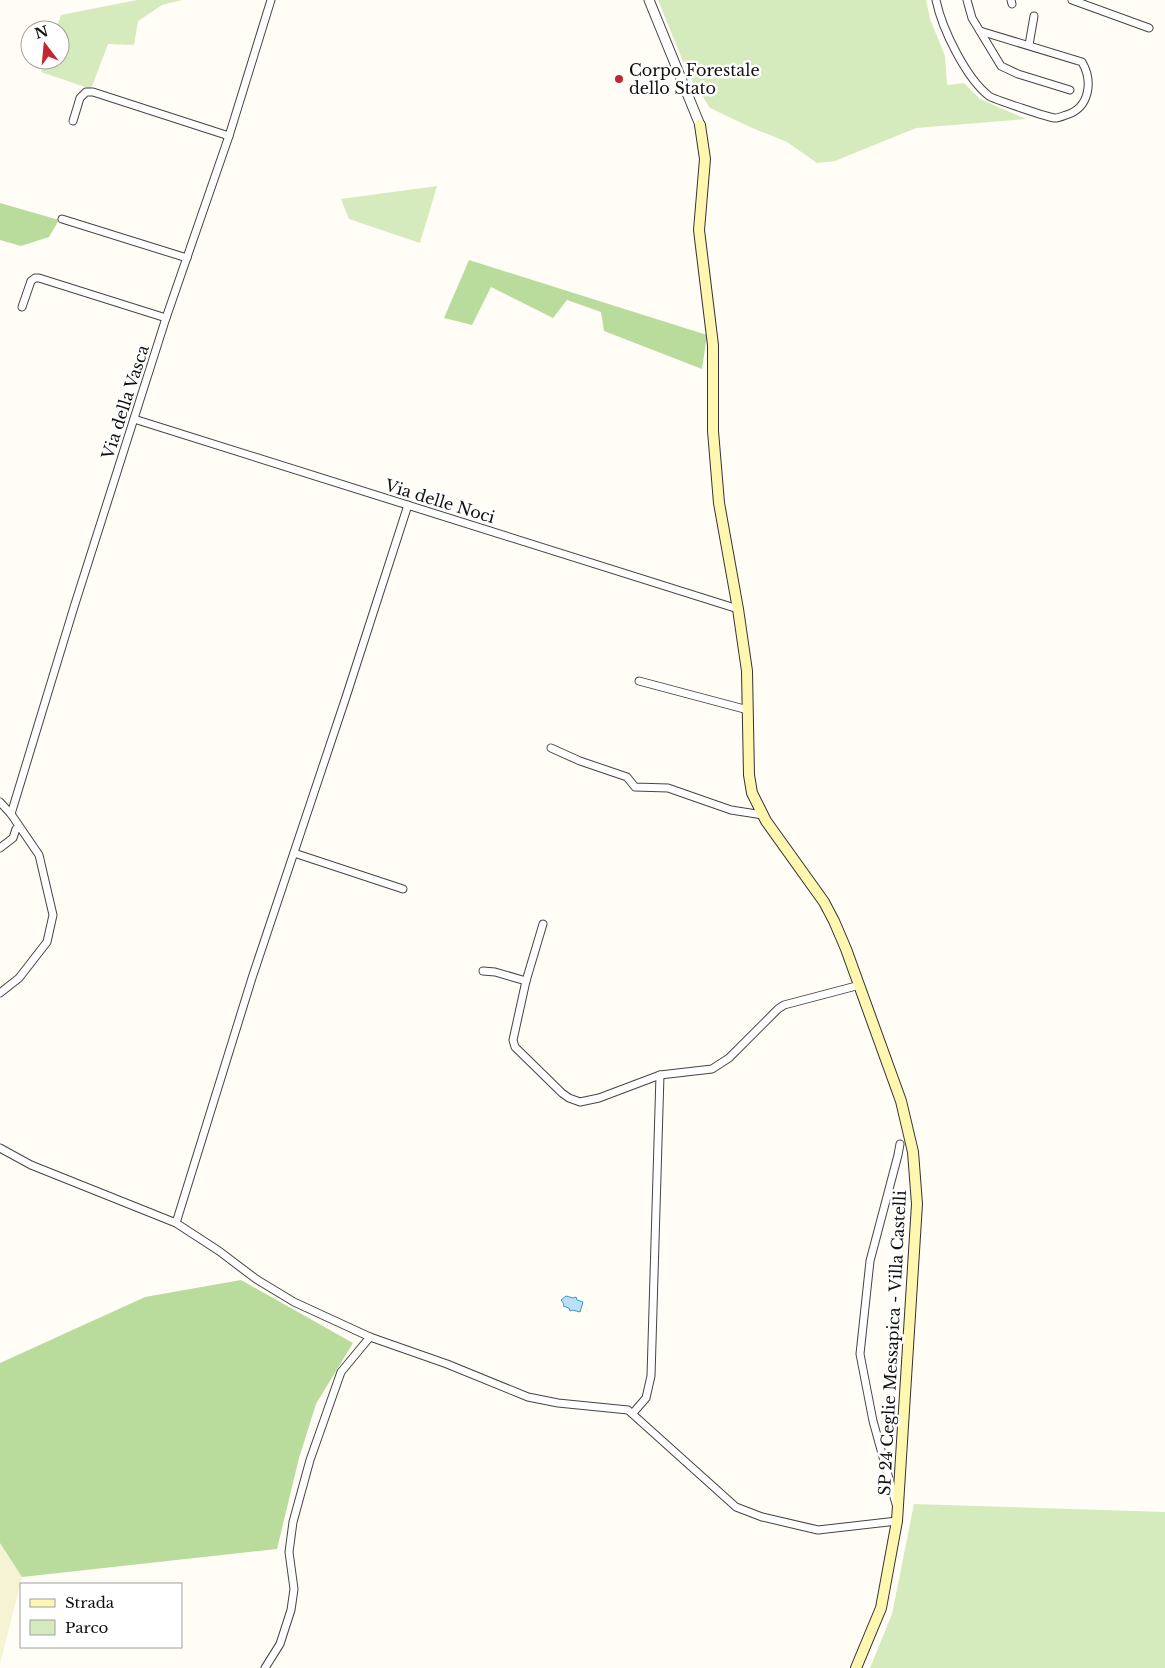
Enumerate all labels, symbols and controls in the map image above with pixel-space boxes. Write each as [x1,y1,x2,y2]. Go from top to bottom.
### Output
north arrow [20,20,70,70]
text: N [33,22,50,43]
place label: Corpo Forestale dello Stato [629,60,760,98]
marker: Corpo Forestale dello Stato [613,73,625,85]
street label: Via della Vasca [97,342,153,463]
street label: Via delle Noci [382,475,498,527]
street label: SP 24 Ceglie Messapica - Villa Castelli [874,1189,910,1496]
legend [20,1583,182,1648]
text: Strada [65,1593,115,1612]
text: Parco [65,1618,108,1637]

